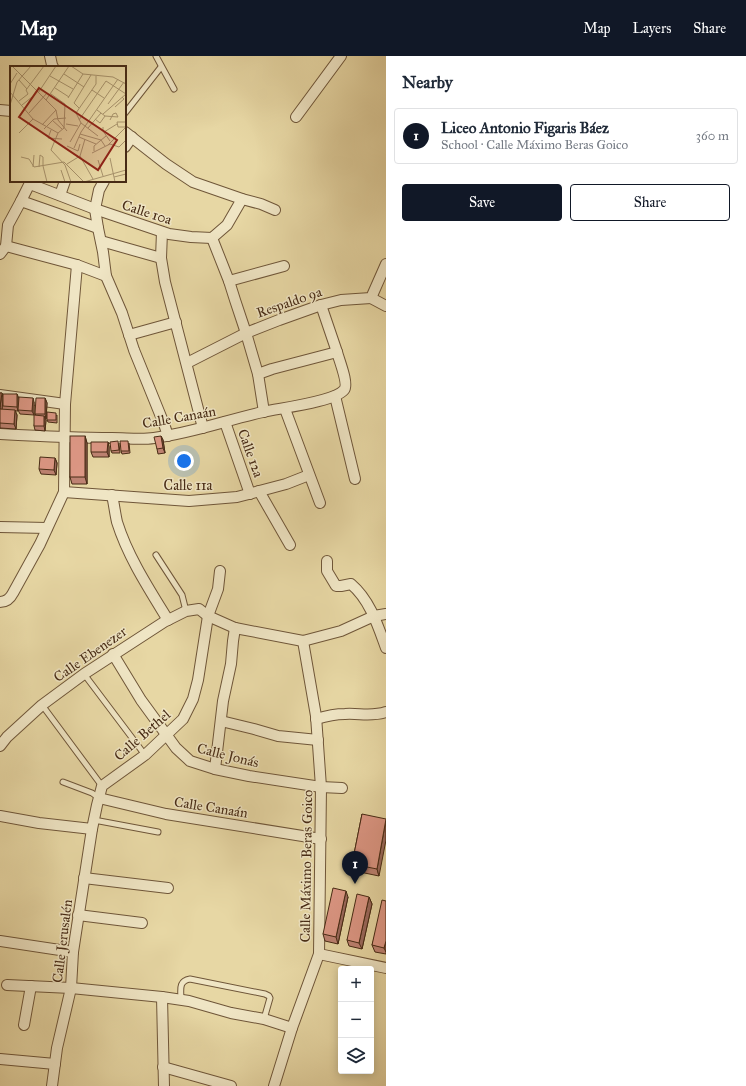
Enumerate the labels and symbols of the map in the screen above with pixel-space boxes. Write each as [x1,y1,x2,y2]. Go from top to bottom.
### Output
inset map [10,66,126,182]
street label: Calle 10a [120,196,174,229]
street label: Respaldo 9a [254,283,324,322]
street label: Calle Canaán [141,403,218,432]
street label: Calle 12a [234,427,267,480]
your location [174,451,194,471]
street label: Calle 11a [164,477,212,494]
street label: Calle Ebenezer [50,623,131,686]
street label: Calle Bethel [111,706,174,765]
street label: Calle Jonás [195,740,260,772]
street label: Calle Máximo Beras Goico [297,789,316,943]
street label: Calle Canaán [173,793,249,822]
pin: 1 [342,851,368,884]
street label: Calle Jerusalén [49,898,77,984]

